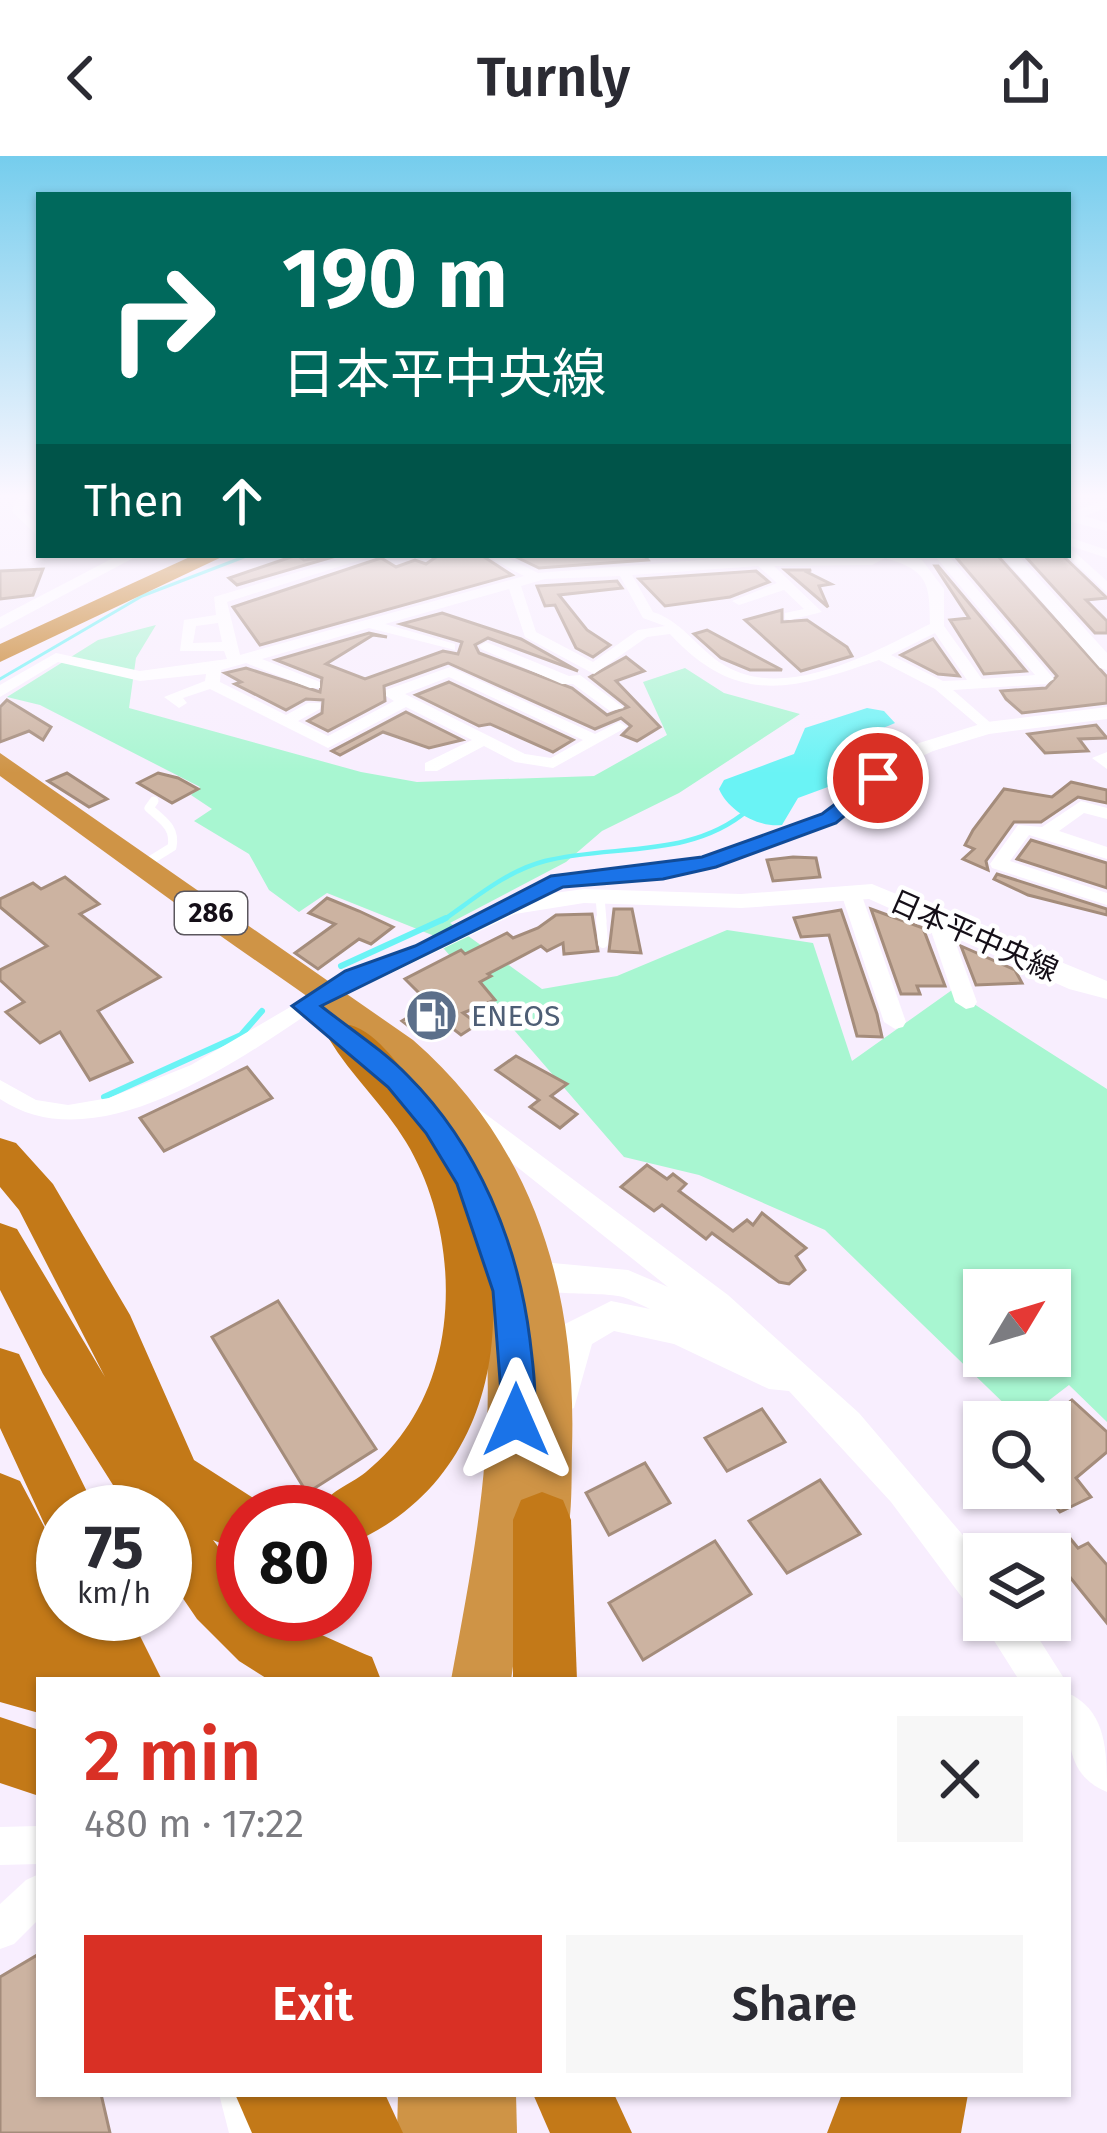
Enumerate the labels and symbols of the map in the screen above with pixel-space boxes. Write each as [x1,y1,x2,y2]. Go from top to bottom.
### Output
pin [827,727,929,829]
street label: 日本平中央線 [884,883,1064,989]
road number: 286 [175,892,247,934]
fuel station icon: ENEOS [404,988,460,1044]
place label: ENEOS [471,998,560,1034]
north arrow [963,1269,1071,1377]
position arrow [453,1357,579,1483]
speed limit sign: 80 [216,1485,372,1641]

